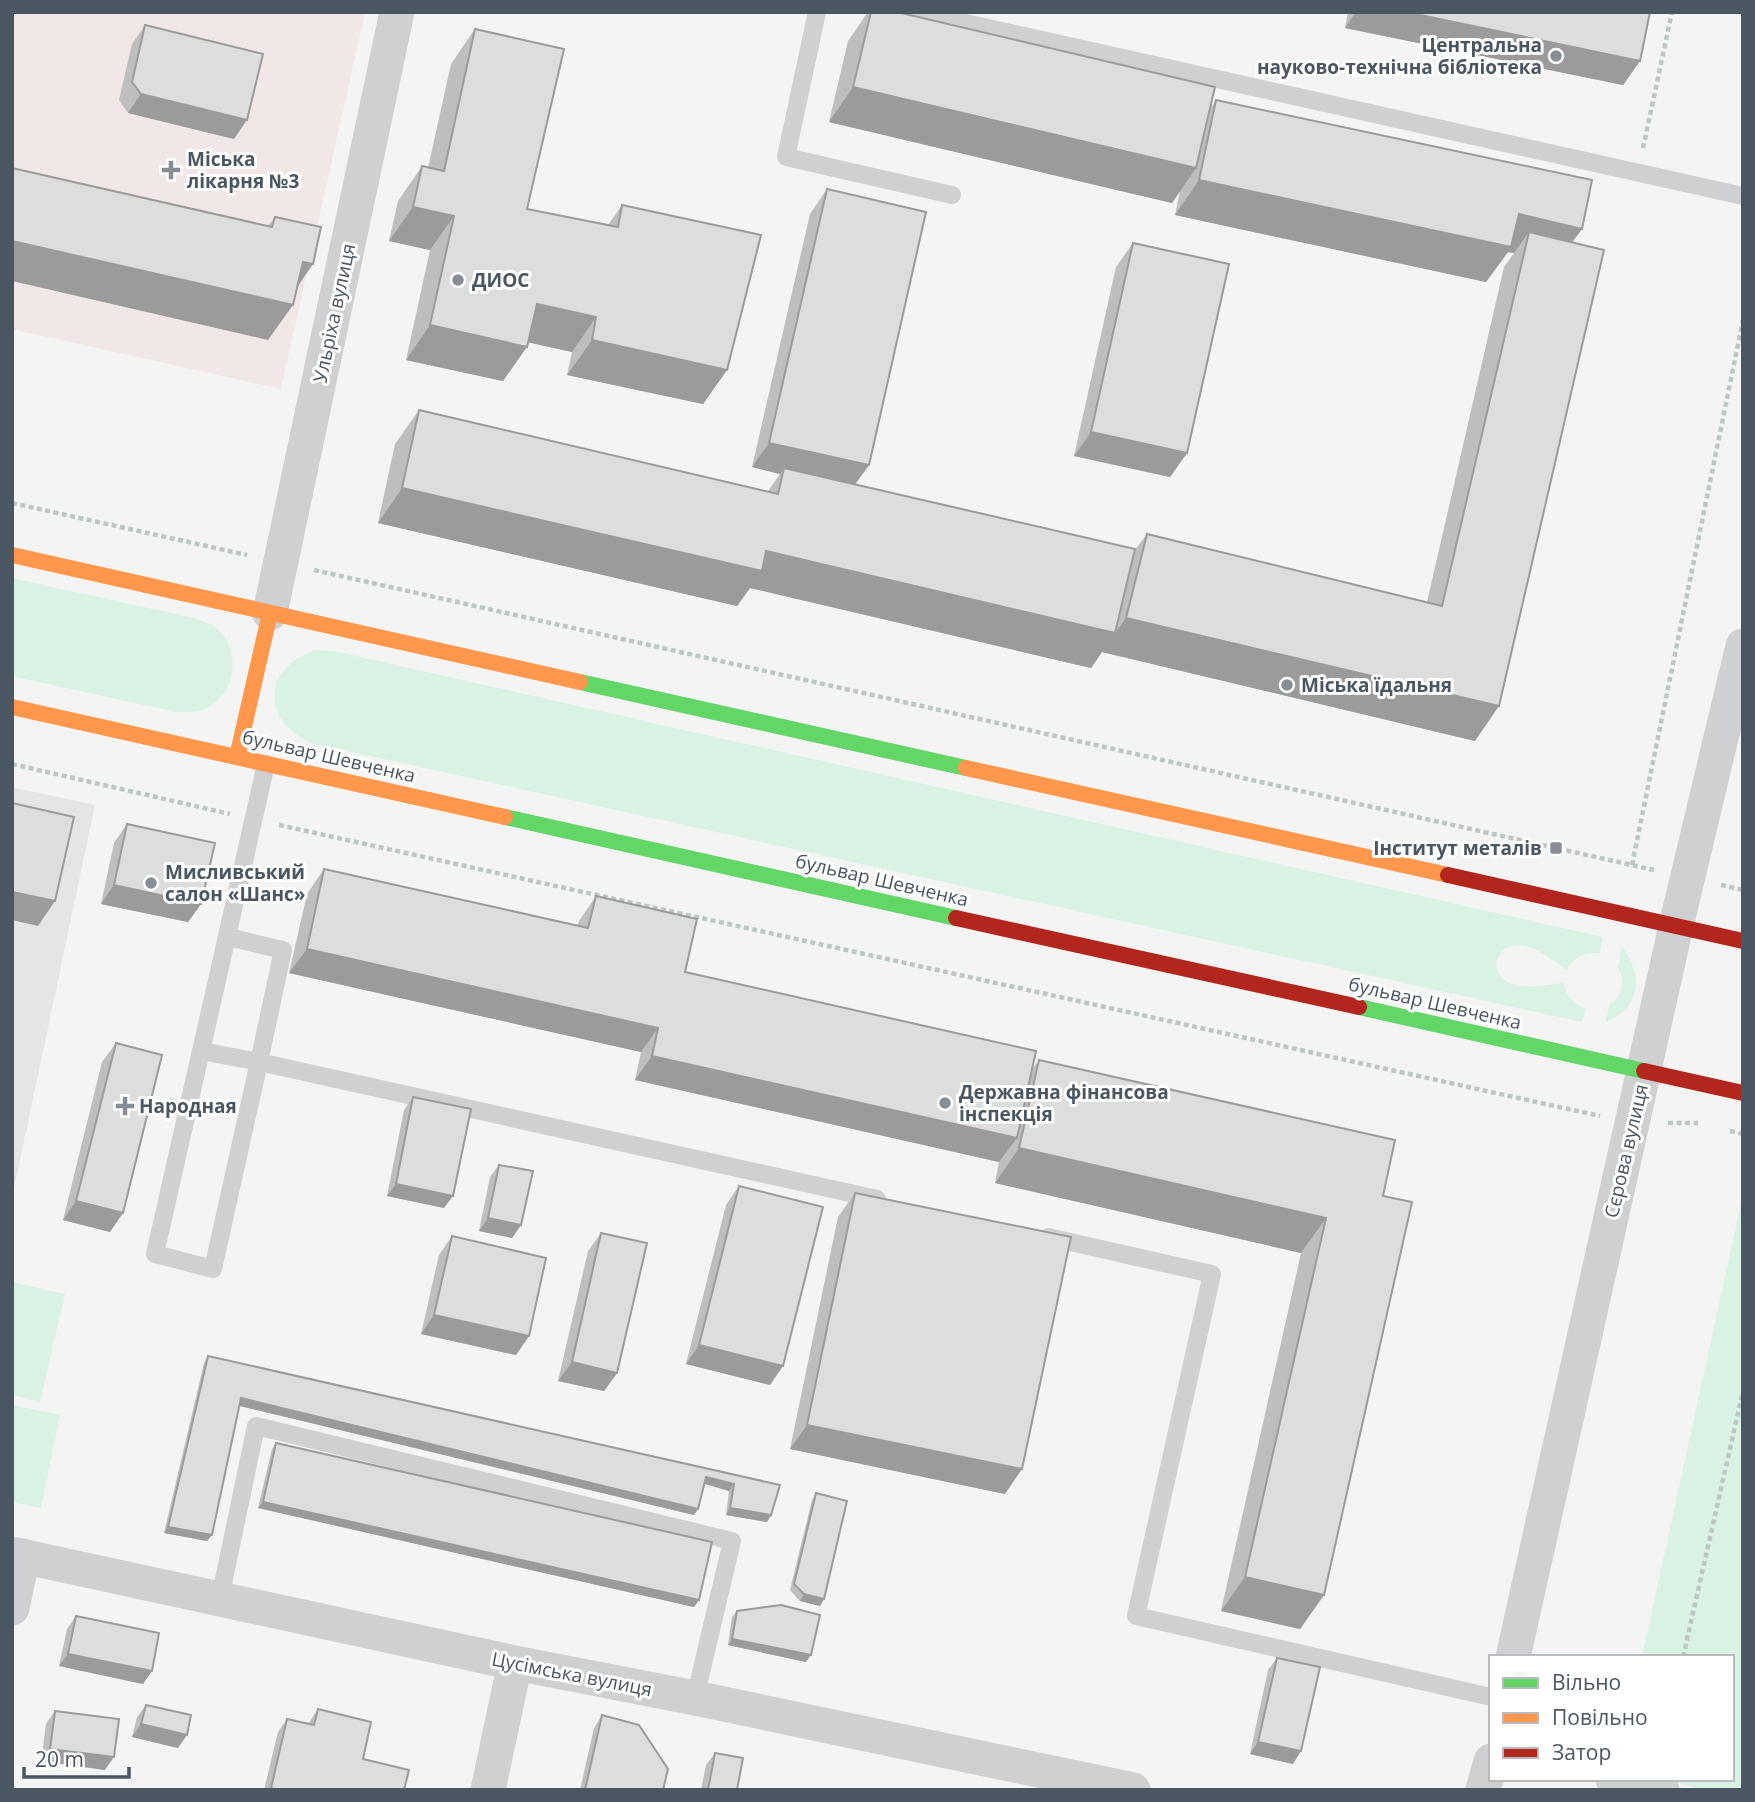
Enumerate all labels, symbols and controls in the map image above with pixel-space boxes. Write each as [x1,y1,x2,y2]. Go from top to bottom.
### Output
place label: Центральна науково-технічна бібліотека [1257,32,1542,80]
marker: Центральна науково-технічна бібліотека [1548,48,1564,64]
place label: Міська лікарня №3 [187,146,300,194]
marker: Міська лікарня №3 [161,160,181,180]
street label: Ульріха вулиця [307,241,361,385]
place label: ДИОС [472,267,529,293]
marker: ДИОС [450,272,466,288]
place label: Міська їдальня [1301,672,1452,698]
marker: Міська їдальня [1279,677,1295,693]
street label: бульвар Шевченка [240,723,418,789]
place label: Інститут металів [1373,835,1542,861]
marker: Інститут металів [1548,840,1564,856]
street label: бульвар Шевченка [793,847,971,913]
place label: Мисливський салон «Шанс» [165,859,305,907]
marker: Мисливський салон «Шанс» [143,875,159,891]
street label: бульвар Шевченка [1346,970,1524,1036]
place label: Державна фінансова інспекція [959,1079,1169,1127]
street label: Сєрова вулиця [1598,1082,1654,1220]
place label: Народная [139,1093,237,1119]
marker: Державна фінансова інспекція [937,1095,953,1111]
marker: Народная [117,1098,133,1114]
street label: Цусімська вулиця [490,1646,654,1702]
legend [1489,1655,1734,1781]
text: Вільно [1552,1668,1621,1696]
text: Повільно [1552,1703,1648,1731]
scale bar [24,1736,130,1780]
text: Затор [1552,1738,1611,1766]
text: 20 m [35,1745,84,1773]

